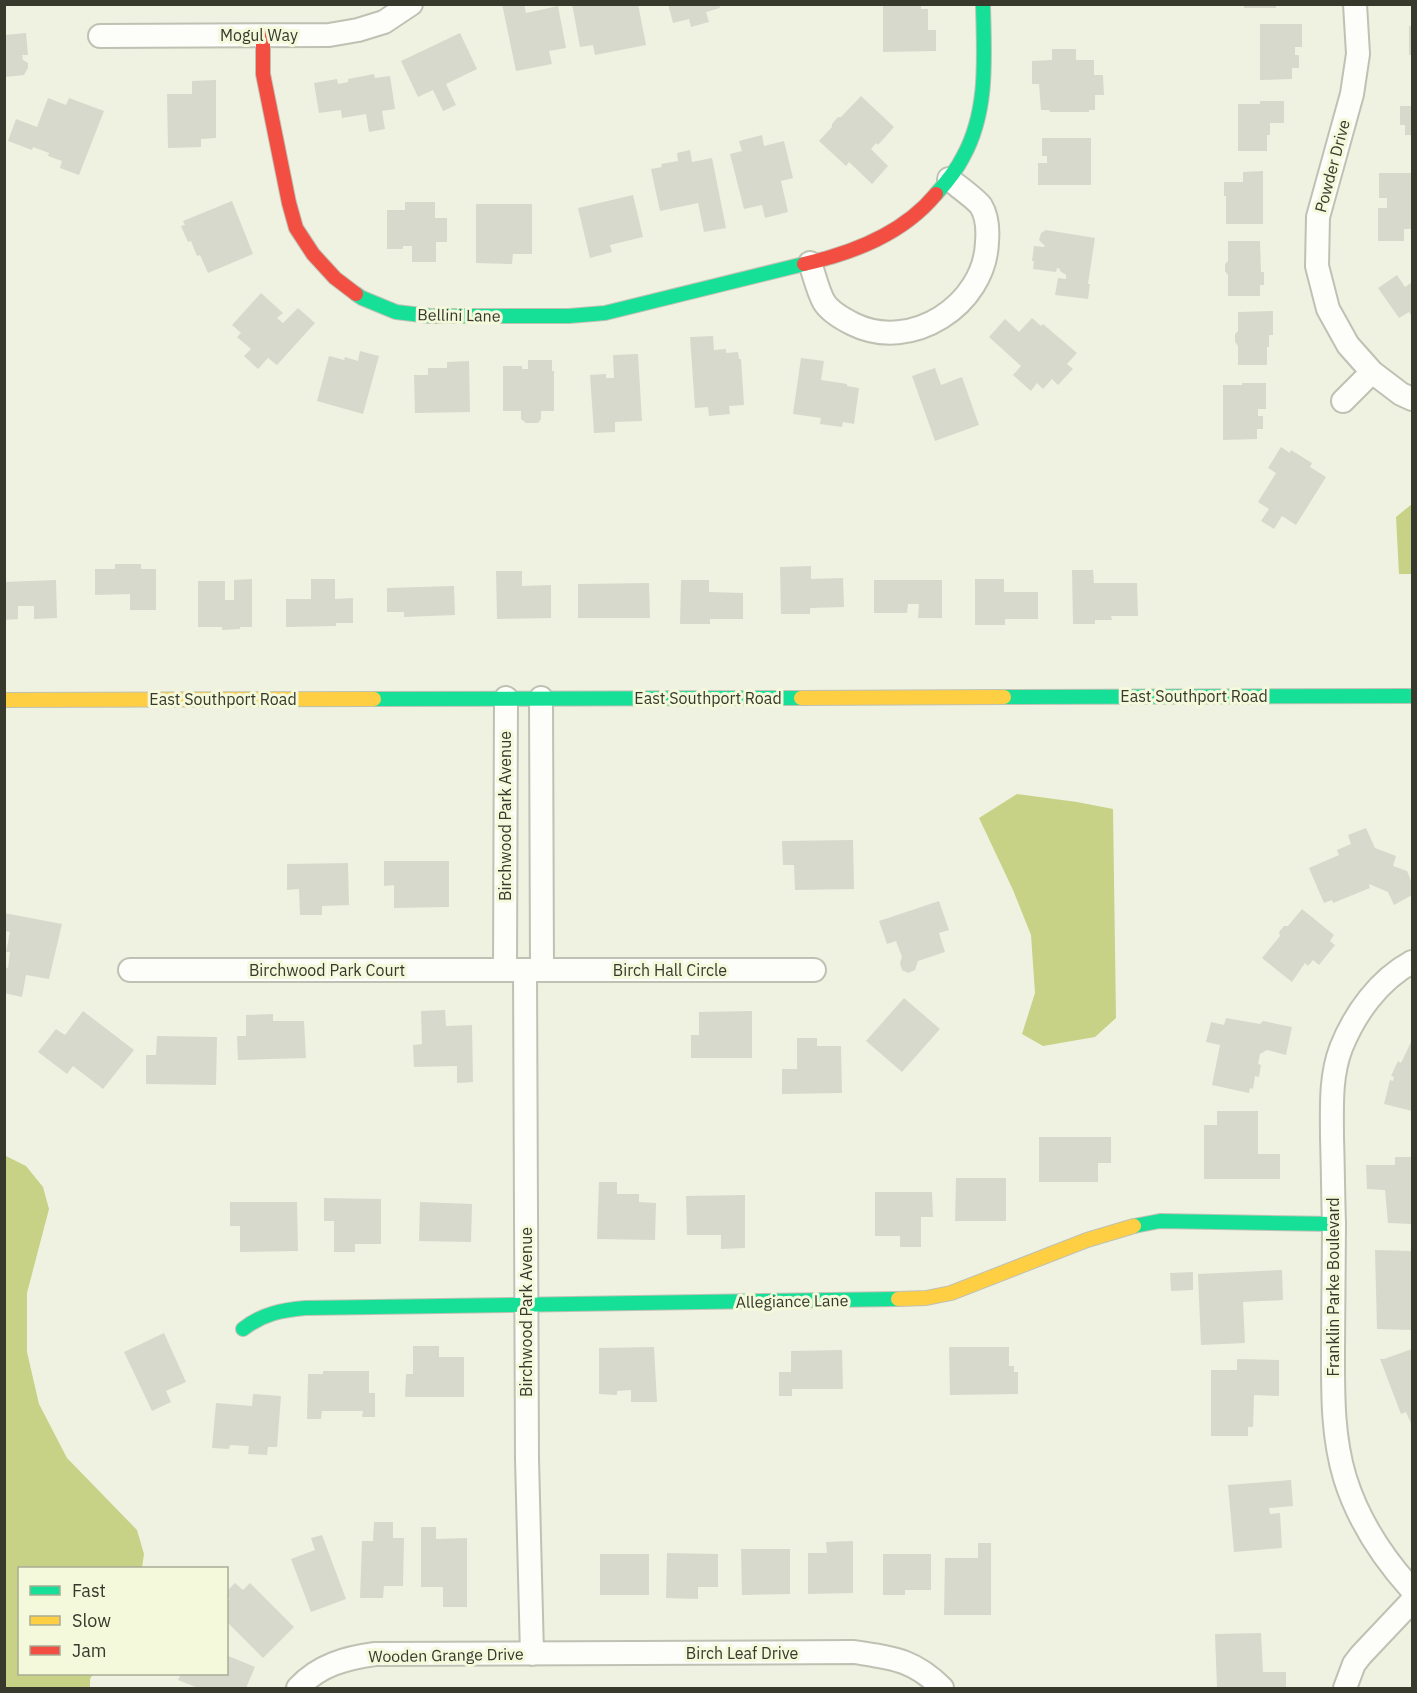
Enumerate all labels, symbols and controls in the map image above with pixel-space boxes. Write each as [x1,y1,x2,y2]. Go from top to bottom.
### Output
street label: Mogul Way [220,25,298,45]
street label: Powder Drive [1310,117,1354,215]
street label: Bellini Lane [417,304,501,326]
street label: East Southport Road [1120,686,1268,706]
street label: East Southport Road [634,688,782,708]
street label: East Southport Road [149,689,297,709]
street label: Birchwood Park Avenue [495,731,515,901]
street label: Birchwood Park Court [249,960,405,980]
street label: Birch Hall Circle [613,960,727,980]
street label: Franklin Parke Boulevard [1323,1197,1343,1377]
street label: Birchwood Park Avenue [516,1227,536,1397]
street label: Allegiance Lane [735,1290,849,1312]
legend [18,1567,228,1675]
text: Fast [72,1579,106,1602]
text: Slow [72,1609,111,1632]
text: Jam [72,1639,107,1662]
street label: Birch Leaf Drive [686,1643,798,1663]
street label: Wooden Grange Drive [368,1644,524,1666]

